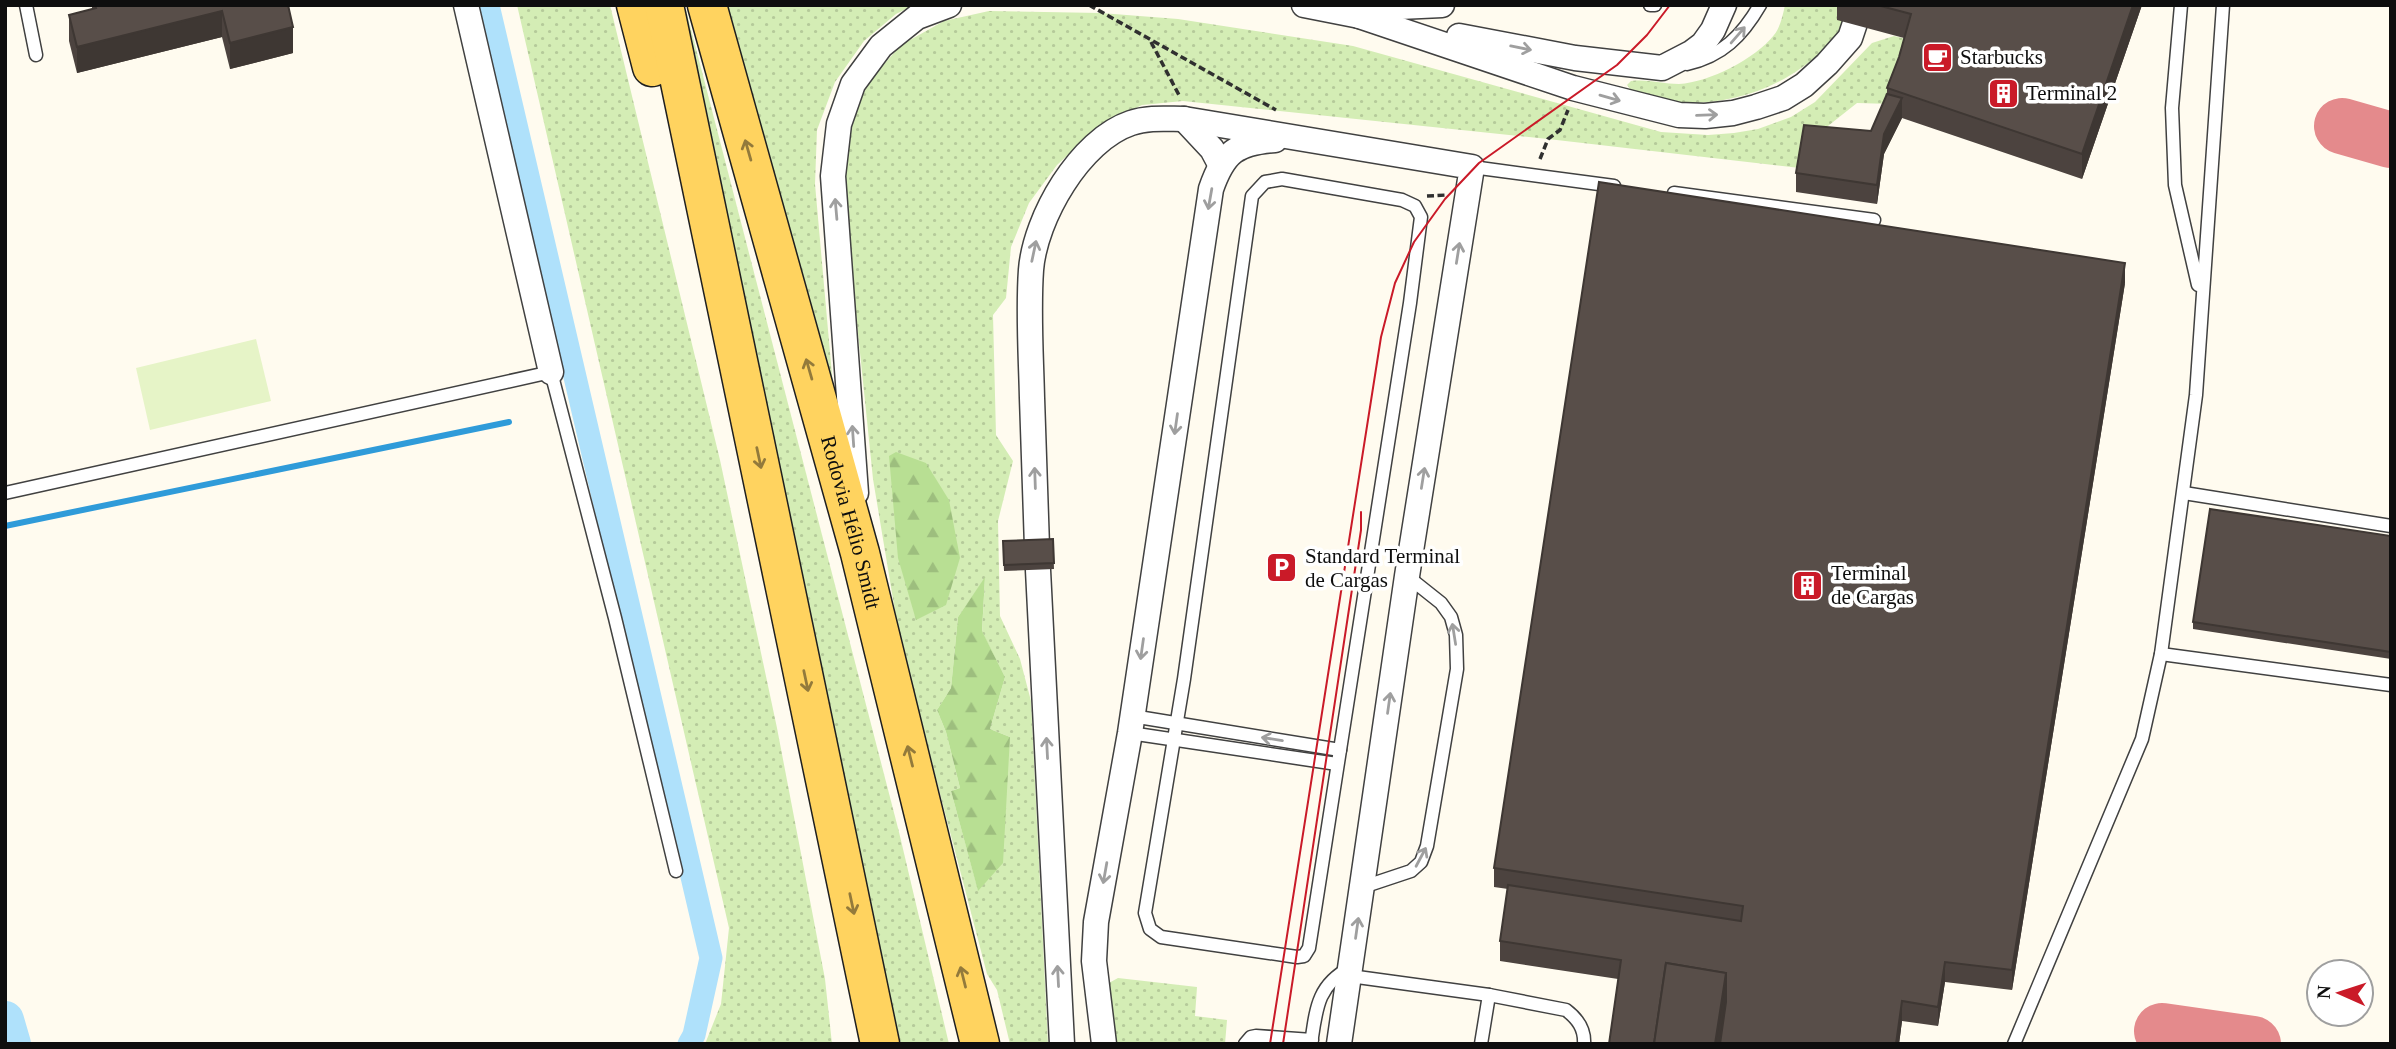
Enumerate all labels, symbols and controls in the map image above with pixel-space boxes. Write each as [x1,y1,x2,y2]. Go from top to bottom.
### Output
one-way arrow [1730,26,1746,44]
cafe icon: Starbucks [1920,40,1954,74]
one-way arrow [1509,41,1532,55]
place label: Starbucks [1960,45,2043,69]
building icon: Terminal 2 [1986,76,2020,110]
place label: Terminal 2 [2026,81,2117,105]
one-way arrow [1598,92,1621,105]
one-way arrow [1695,108,1718,121]
one-way arrow [740,139,753,161]
one-way arrow [1203,187,1216,210]
one-way arrow [829,198,842,221]
one-way arrow [1028,240,1042,263]
one-way arrow [1452,242,1465,265]
one-way arrow [802,358,815,381]
one-way arrow [1169,412,1182,435]
one-way arrow [846,424,859,447]
street label: Rodovia Hélio Smidt [816,433,885,612]
one-way arrow [752,446,766,469]
one-way arrow [1028,467,1041,490]
one-way arrow [1417,467,1430,490]
place label: Standard Terminal de Cargas [1305,544,1460,592]
parking icon: Standard Terminal de Cargas [1265,551,1299,585]
place label: Terminal de Cargas [1831,561,1914,609]
building icon: Terminal de Cargas [1791,568,1825,602]
one-way arrow [1447,623,1460,646]
one-way arrow [1136,637,1149,660]
one-way arrow [799,669,813,692]
one-way arrow [1383,692,1396,715]
one-way arrow [1262,732,1284,745]
one-way arrow [1040,738,1053,760]
one-way arrow [903,745,916,768]
one-way arrow [1414,847,1428,867]
one-way arrow [1097,861,1111,884]
one-way arrow [845,892,859,915]
one-way arrow [1351,917,1364,940]
north arrow [2305,958,2375,1028]
one-way arrow [1052,964,1065,987]
one-way arrow [956,967,969,989]
text: N [2313,984,2334,1000]

